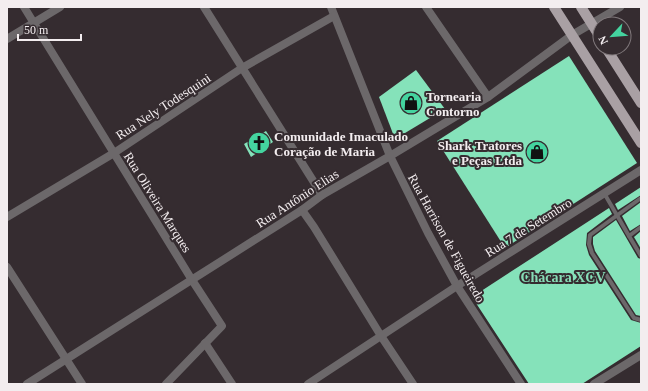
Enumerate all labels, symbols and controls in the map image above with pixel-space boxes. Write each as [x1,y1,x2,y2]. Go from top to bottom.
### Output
scale bar [18,16,81,42]
north arrow [592,16,632,56]
text: 50 m [24,23,49,37]
text: N [596,34,610,47]
street label: Rua Nely Todesquini [113,70,214,143]
place label: Tornearia Contorno [426,89,482,119]
shop icon: Tornearia Contorno [398,90,424,116]
place label: Comunidade Imaculado Coração de Maria [274,129,408,159]
church icon: Comunidade Imaculado Coração de Maria [246,130,272,156]
place label: Shark Tratores e Peças Ltda [438,138,522,168]
shop icon: Shark Tratores e Peças Ltda [524,139,550,165]
street label: Rua Oliveira Marques [121,149,195,255]
street label: Rua Antônio Elias [253,166,341,231]
street label: Rua Harrison de Figueiredo [405,171,488,305]
street label: Rua 7 de Setembro [482,195,574,260]
district label: Chácara XCV [520,270,606,285]

